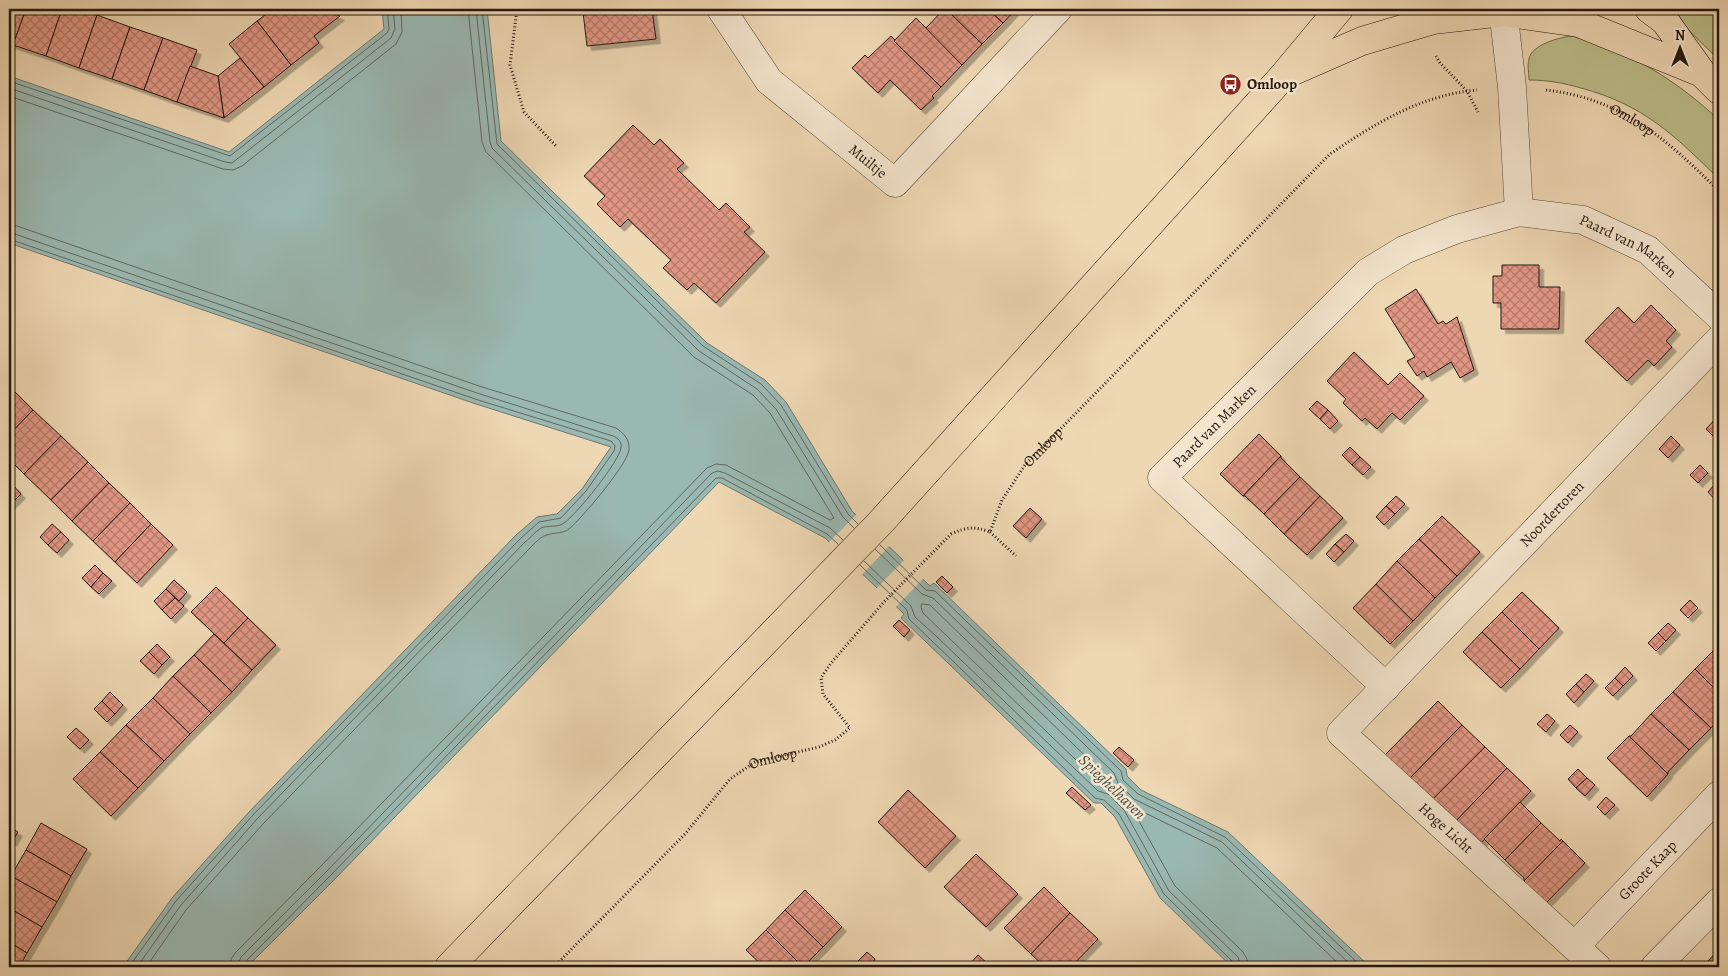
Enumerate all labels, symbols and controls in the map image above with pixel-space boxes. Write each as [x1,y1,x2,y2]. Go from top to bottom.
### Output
north arrow [1656,22,1706,72]
text: N [1675,26,1685,45]
bus stop icon: Omloop [1219,72,1243,96]
place label: Omloop [1247,74,1297,94]
street label: Omloop [1606,98,1659,141]
street label: Muiltje [845,140,892,183]
street label: Paard van Marken [1576,210,1681,282]
street label: Paard van Marken [1168,380,1260,472]
street label: Omloop [1018,422,1067,472]
street label: Noordertoren [1515,476,1588,551]
street label: Omloop [744,742,799,774]
water label: Spieghelhaven [1074,749,1150,825]
street label: Hoge Licht [1414,798,1478,858]
street label: Groote Kaap [1614,835,1681,904]

